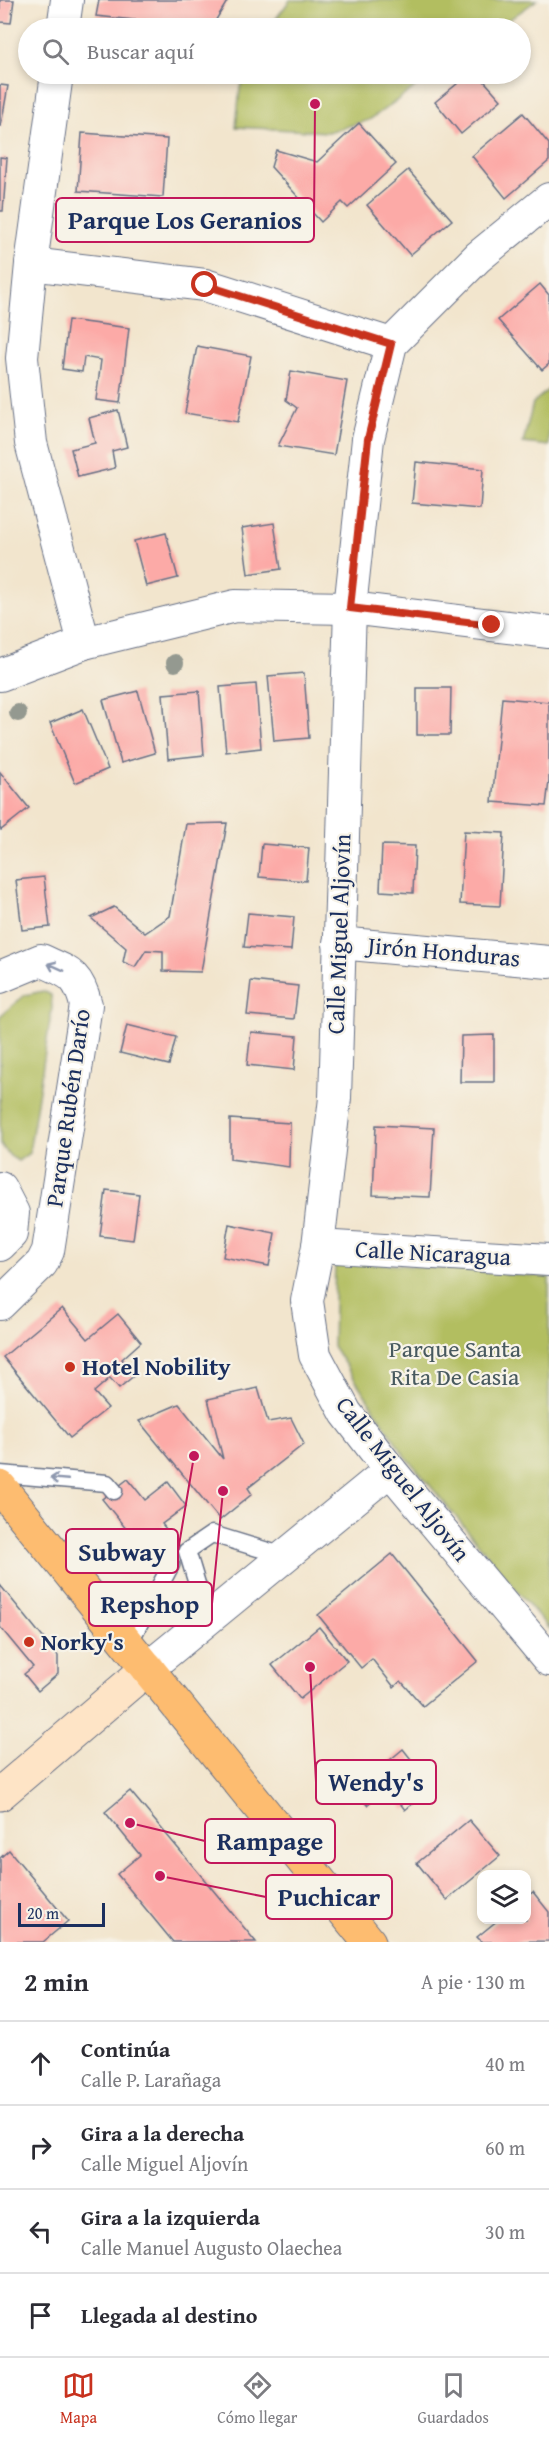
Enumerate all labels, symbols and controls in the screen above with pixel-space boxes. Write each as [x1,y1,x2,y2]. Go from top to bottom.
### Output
search box [18,18,531,84]
icon: search [39,35,72,68]
text: Buscar aquí [87,35,194,67]
callout: Parque Los Geranios [56,198,314,242]
text: Parque Los Geranios [68,200,302,239]
route start [191,271,217,297]
route end [478,611,504,637]
street label: Calle Miguel Aljovín [318,833,360,1035]
street label: Jirón Honduras [363,927,522,976]
one-way arrow [47,960,65,972]
street label: Parque Rubén Darío [36,1006,99,1209]
street label: Calle Nicaragua [354,1231,513,1274]
park label: Parque Santa Rita De Casia [389,1331,522,1394]
place label: Hotel Nobility [82,1349,231,1384]
marker: Hotel Nobility [63,1360,77,1374]
street label: Calle Miguel Aljovín [328,1389,479,1569]
one-way arrow [50,1473,70,1484]
callout: Subway [66,1529,178,1573]
text: Subway [78,1532,167,1571]
callout: Repshop [89,1582,212,1626]
text: Repshop [101,1584,200,1623]
place label: Norky's [41,1624,124,1659]
marker: Norky's [22,1635,36,1649]
callout: Wendy's [316,1760,436,1804]
text: Wendy's [328,1762,424,1801]
callout: Rampage [205,1819,335,1863]
text: Rampage [217,1821,323,1860]
map controls [477,1870,531,1924]
button: layers [477,1870,531,1924]
callout: Puchicar [266,1875,392,1919]
text: Puchicar [278,1877,380,1916]
scale bar [18,1900,105,1928]
text: 20 m [27,1901,59,1925]
text: 2 min [24,1962,89,2001]
text: A pie · 130 m [421,1967,525,1996]
text: Continúa [81,2033,170,2065]
icon: ahead [24,2047,57,2080]
text: 40 m [485,2049,525,2078]
text: Calle P. Larañaga [81,2065,221,2094]
text: Gira a la derecha [81,2117,244,2149]
icon: right [24,2131,57,2164]
text: 60 m [485,2133,525,2162]
text: Calle Miguel Aljovín [81,2149,248,2178]
text: Gira a la izquierda [81,2201,260,2233]
icon: left [24,2215,57,2248]
text: 30 m [485,2217,525,2246]
text: Calle Manuel Augusto Olaechea [81,2233,342,2262]
icon: arrive [24,2299,57,2332]
text: Llegada al destino [81,2299,257,2331]
tab: Mapa [60,2369,97,2429]
tab: Cómo llegar [217,2369,297,2429]
tab: Guardados [418,2369,489,2429]

